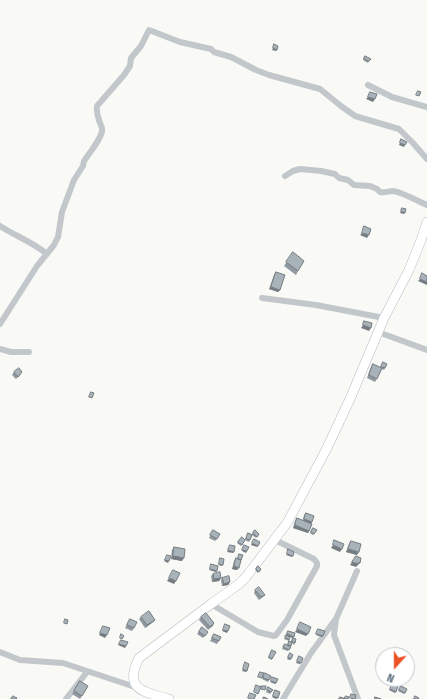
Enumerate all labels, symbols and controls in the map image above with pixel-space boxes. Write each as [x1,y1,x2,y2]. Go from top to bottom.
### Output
north arrow [375,647,415,687]
text: N [385,670,396,685]

